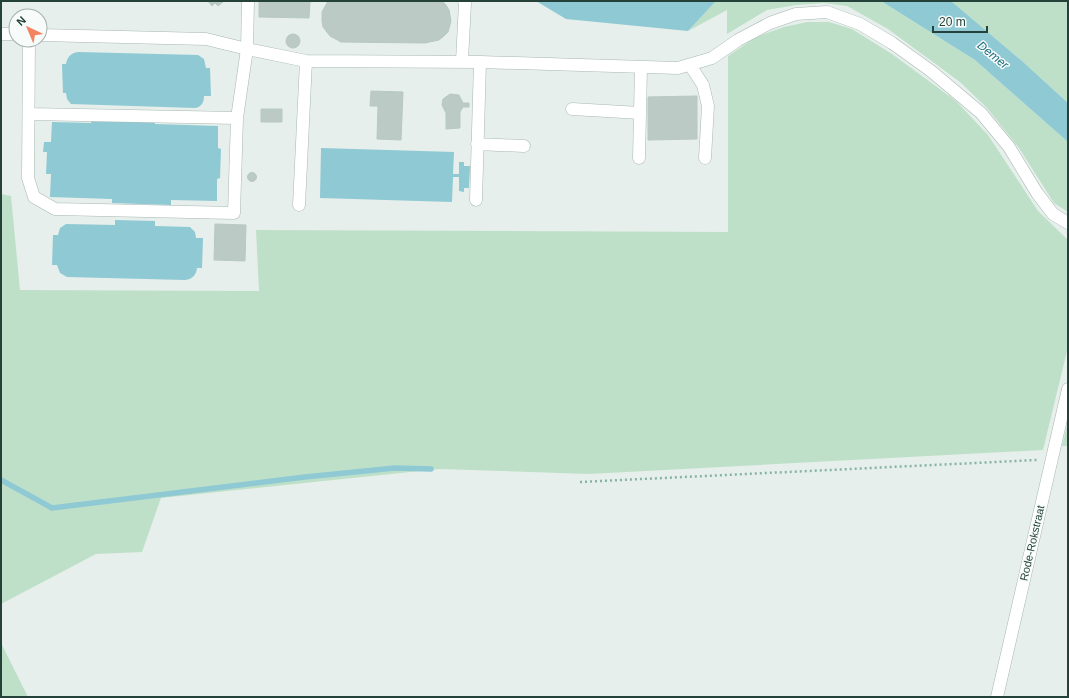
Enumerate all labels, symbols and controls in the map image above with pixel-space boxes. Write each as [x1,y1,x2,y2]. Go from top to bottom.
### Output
north arrow [8,8,48,48]
scale bar [933,8,987,34]
text: N [14,14,28,28]
text: 20 m [939,15,966,29]
water label: Demer [975,38,1012,72]
street label: Rode-Rokstraat [1017,504,1047,582]

